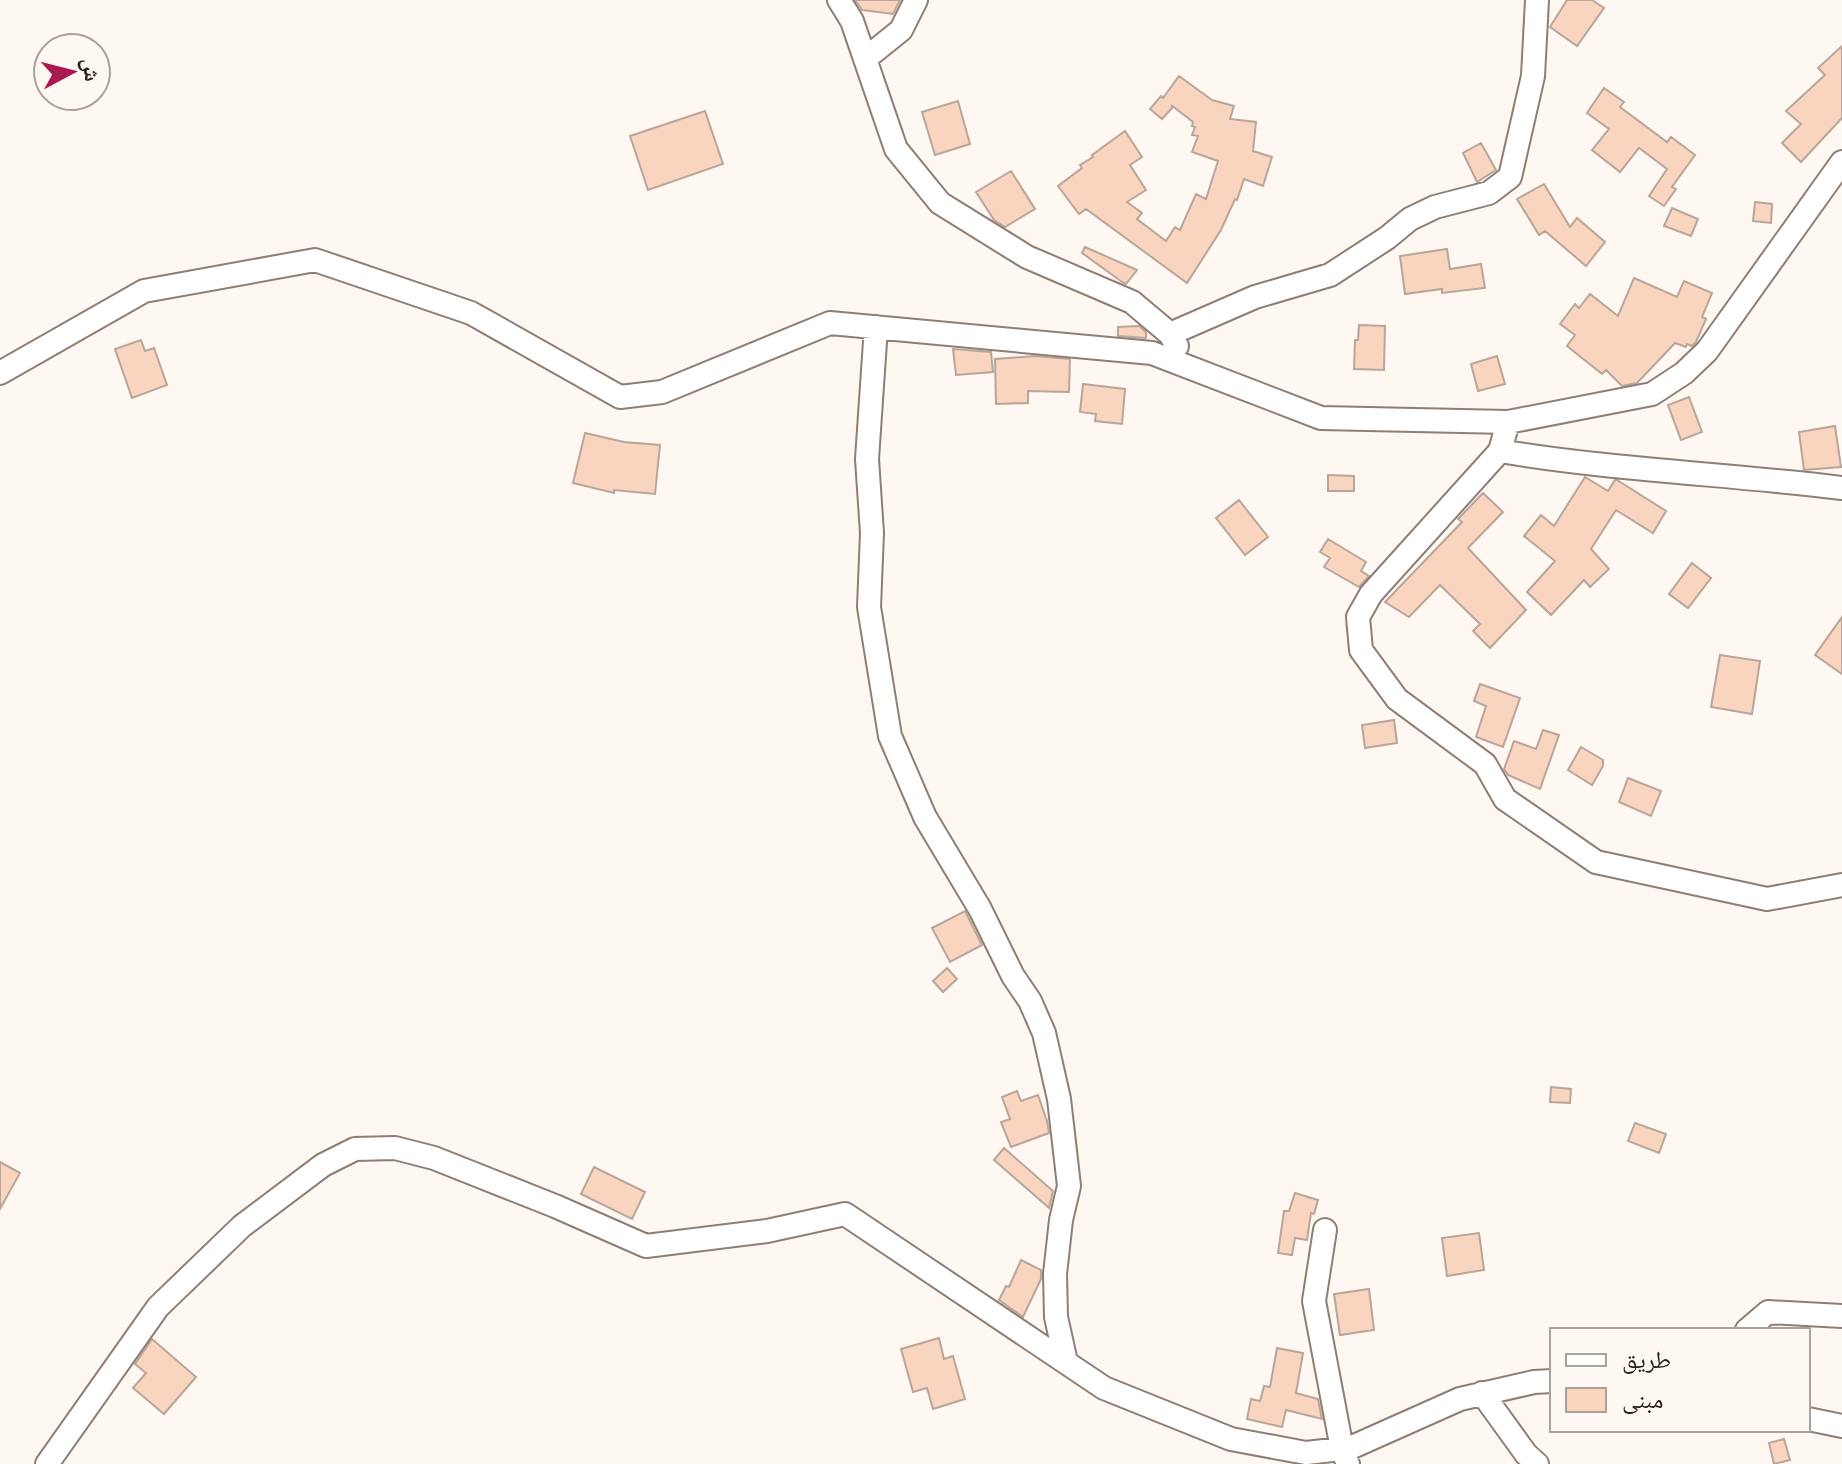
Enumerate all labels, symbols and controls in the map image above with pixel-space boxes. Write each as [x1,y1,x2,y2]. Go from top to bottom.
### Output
north arrow [32,32,112,112]
text: ش [77,56,107,83]
legend [1550,1328,1810,1432]
text: طريق [1622,1344,1671,1374]
text: مبنى [1622,1384,1663,1414]

